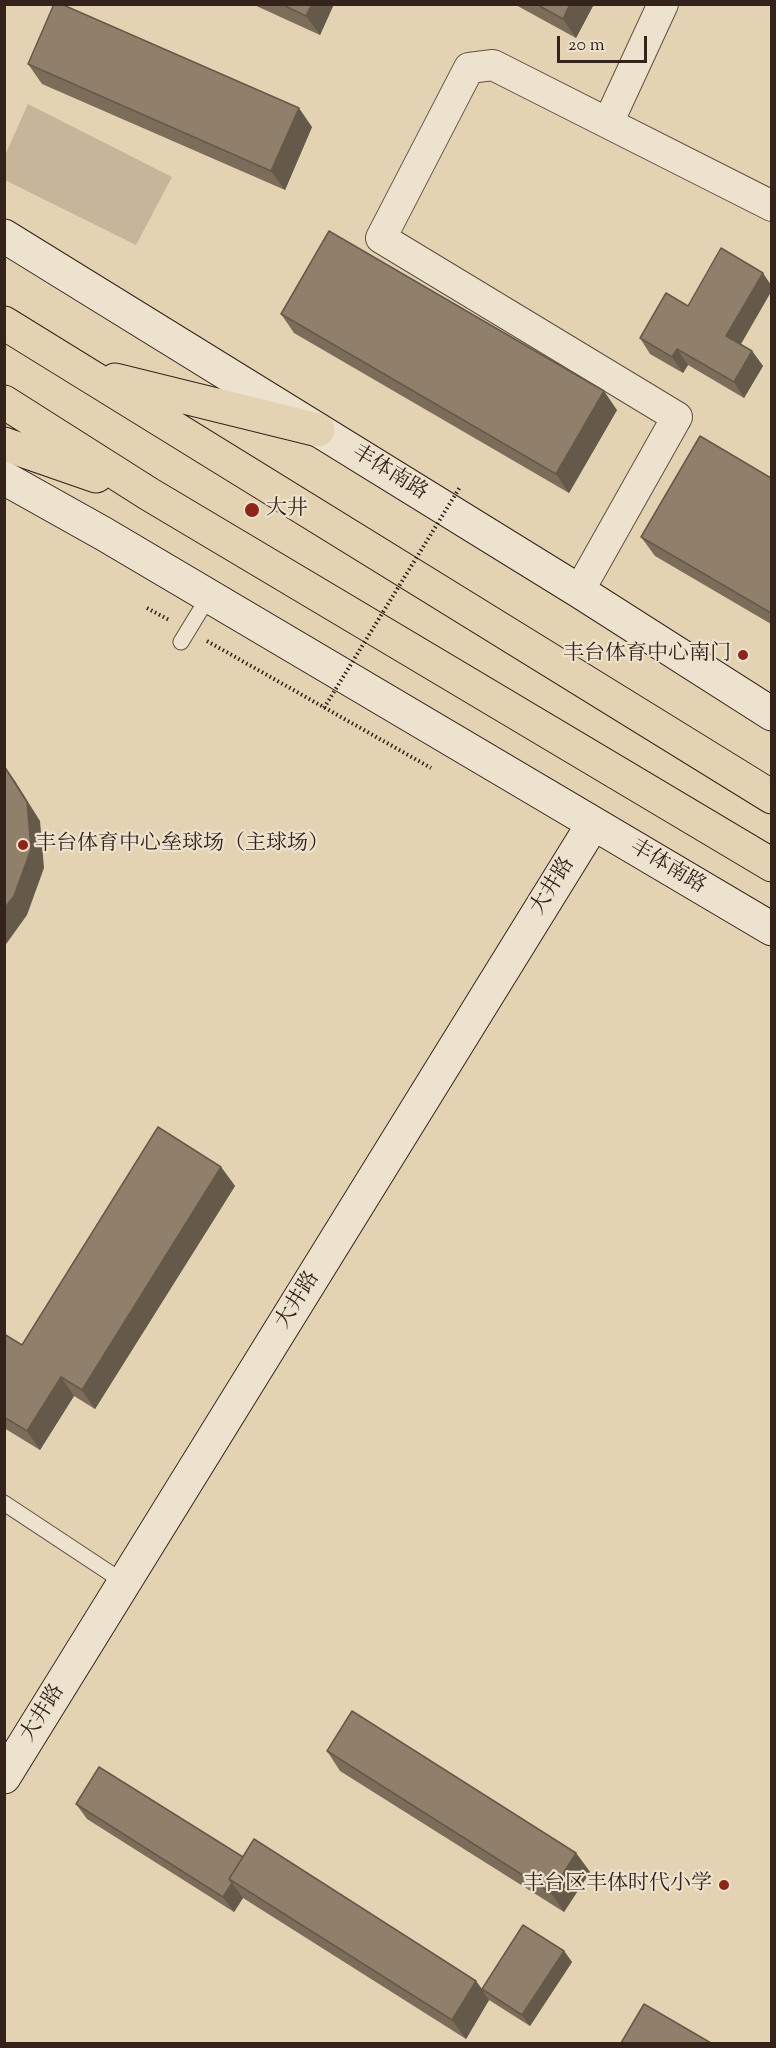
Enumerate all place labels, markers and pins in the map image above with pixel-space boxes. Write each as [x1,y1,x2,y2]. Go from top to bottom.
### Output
place label: 大井 [266,497,308,523]
marker: 大井 [243,501,261,519]
place label: 丰台体育中心南门 [563,642,731,668]
marker: 丰台体育中心南门 [736,648,750,662]
place label: 丰台体育中心垒球场（主球场） [35,832,329,858]
marker: 丰台体育中心垒球场（主球场） [16,838,30,852]
place label: 丰台区丰体时代小学 [523,1872,712,1898]
marker: 丰台区丰体时代小学 [717,1878,731,1892]

